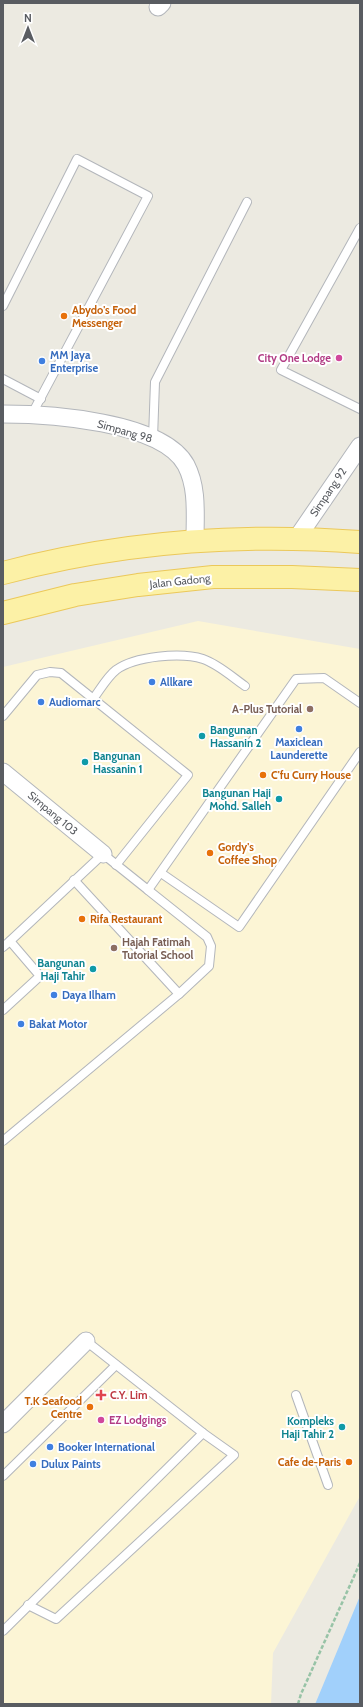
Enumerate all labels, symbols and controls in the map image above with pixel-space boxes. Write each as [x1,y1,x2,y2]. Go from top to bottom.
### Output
north arrow [8,8,48,48]
text: N [24,11,32,25]
place label: Abydo's Food Messenger [72,303,136,330]
marker: Abydo's Food Messenger [59,311,69,321]
place label: MM Jaya Enterprise [50,348,98,375]
place label: City One Lodge [258,351,331,365]
marker: City One Lodge [334,353,344,363]
marker: MM Jaya Enterprise [37,356,47,366]
street label: Simpang 98 [96,416,154,446]
street label: Simpang 92 [307,465,350,519]
street label: Jalan Gadong [148,571,212,591]
place label: Allkare [160,675,193,689]
marker: Allkare [147,677,157,687]
place label: Audiomarc [49,695,101,709]
marker: Audiomarc [36,697,46,707]
place label: A-Plus Tutorial [232,702,302,716]
marker: A-Plus Tutorial [305,704,315,714]
place label: Bangunan Hassanin 2 [210,723,261,750]
marker: Maxiclean Launderette [294,724,304,734]
marker: Bangunan Hassanin 2 [197,731,207,741]
place label: Maxiclean Launderette [270,735,328,762]
place label: Bangunan Hassanin 1 [93,749,143,776]
marker: Bangunan Hassanin 1 [80,757,90,767]
place label: C'fu Curry House [271,768,351,782]
marker: C'fu Curry House [258,770,268,780]
place label: Bangunan Haji Mohd. Salleh [202,786,271,813]
street label: Simpang 103 [25,788,81,838]
marker: Bangunan Haji Mohd. Salleh [274,794,284,804]
place label: Gordy's Coffee Shop [218,840,277,867]
marker: Gordy's Coffee Shop [205,848,215,858]
place label: Rifa Restaurant [90,912,162,926]
marker: Rifa Restaurant [77,914,87,924]
place label: Hajah Fatimah Tutorial School [122,935,193,962]
marker: Hajah Fatimah Tutorial School [109,943,119,953]
place label: Bangunan Haji Tahir [37,956,85,983]
marker: Bangunan Haji Tahir [88,964,98,974]
place label: Daya Ilham [62,988,116,1002]
marker: Daya Ilham [49,990,59,1000]
place label: Bakat Motor [29,1017,88,1031]
marker: Bakat Motor [16,1019,26,1029]
place label: C.Y. Lim [110,1388,147,1402]
marker: C.Y. Lim [95,1389,107,1401]
place label: T.K Seafood Centre [25,1394,82,1421]
marker: T.K Seafood Centre [85,1402,95,1412]
place label: EZ Lodgings [109,1413,167,1427]
place label: Kompleks Haji Tahir 2 [281,1414,334,1441]
marker: EZ Lodgings [96,1415,106,1425]
marker: Kompleks Haji Tahir 2 [337,1422,347,1432]
place label: Booker International [58,1440,155,1454]
marker: Booker International [45,1442,55,1452]
place label: Cafe de-Paris [278,1455,341,1469]
place label: Dulux Paints [41,1457,101,1471]
marker: Cafe de-Paris [344,1457,354,1467]
marker: Dulux Paints [28,1459,38,1469]

